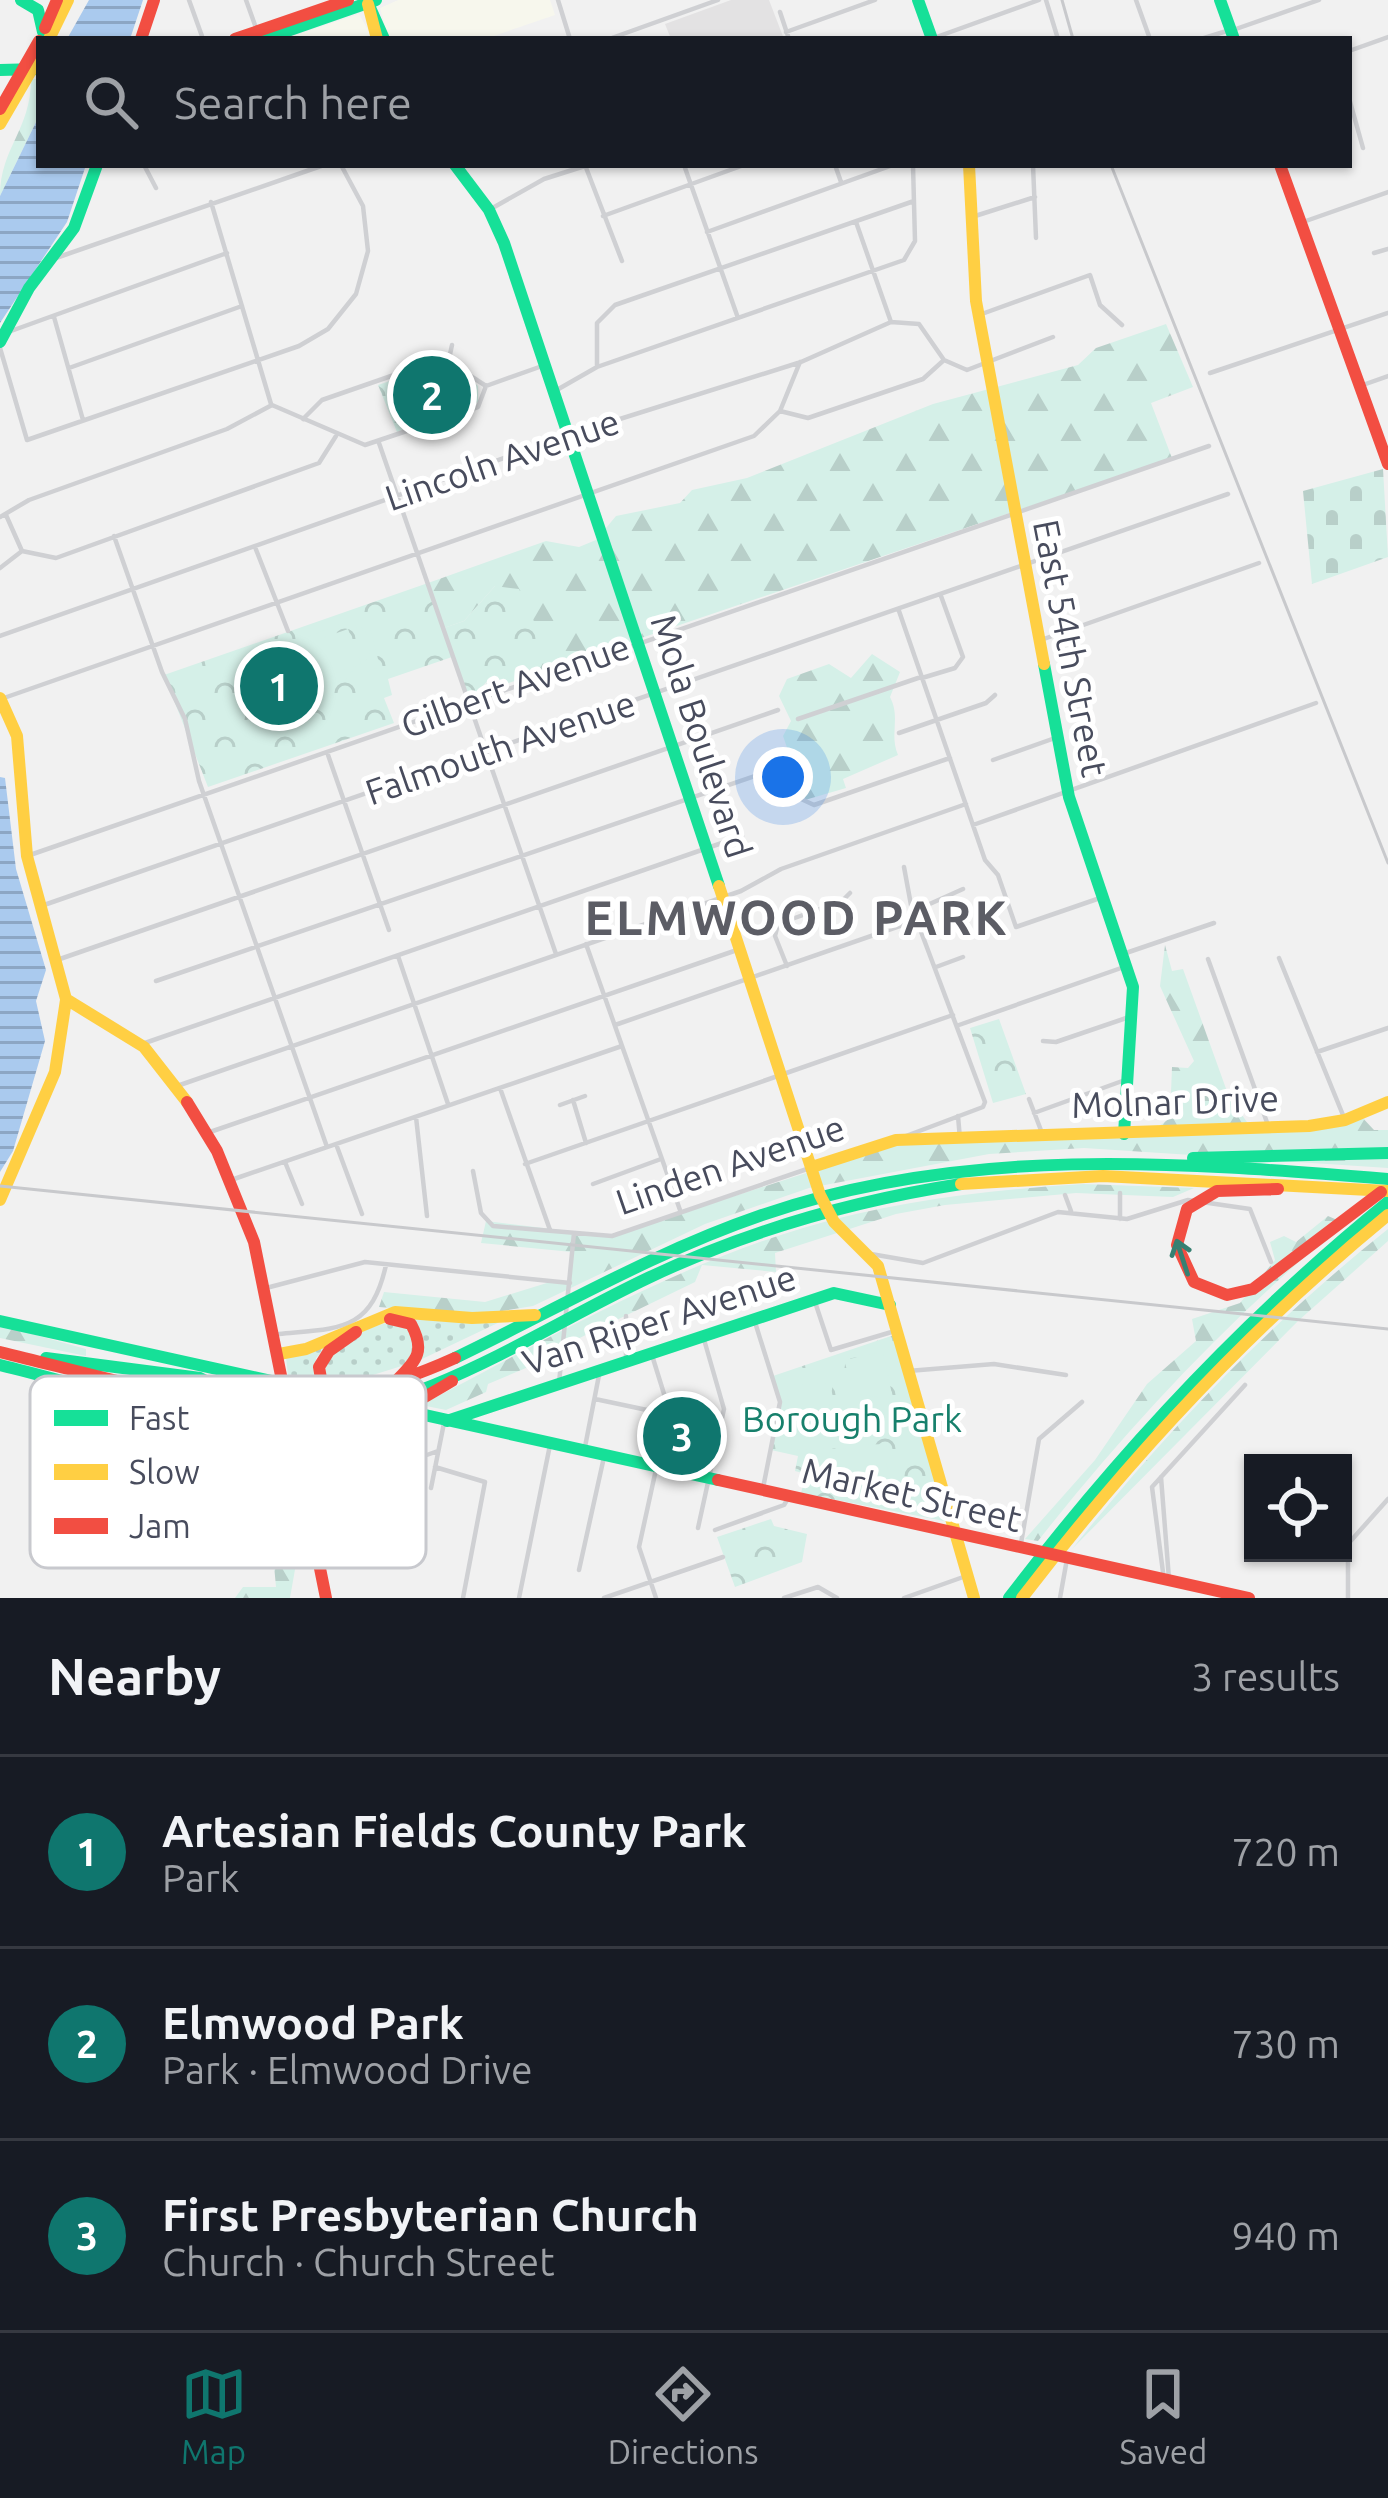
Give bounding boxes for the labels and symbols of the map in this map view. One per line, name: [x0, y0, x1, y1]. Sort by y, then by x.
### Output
pin: 2: [393, 350, 471, 440]
street label: Lincoln Avenue: [380, 400, 624, 518]
street label: East 54th Street: [1026, 516, 1116, 780]
street label: Mola Boulevard: [643, 609, 761, 863]
street label: Gilbert Avenue: [395, 625, 635, 745]
pin: 1: [240, 641, 318, 731]
street label: Falmouth Avenue: [360, 682, 640, 812]
your location: [753, 747, 813, 807]
district label: ELMWOOD PARK: [584, 890, 1010, 944]
street label: Molnar Drive: [1070, 1077, 1280, 1125]
street label: Linden Avenue: [610, 1106, 850, 1222]
one-way arrow: [1170, 1238, 1192, 1276]
street label: Van Riper Avenue: [517, 1255, 801, 1383]
legend: [30, 1376, 426, 1568]
pin: 3: [643, 1391, 721, 1481]
park label: Borough Park: [742, 1398, 962, 1439]
text: Fast: [129, 1399, 189, 1436]
street label: Market Street: [798, 1449, 1026, 1539]
text: Slow: [129, 1453, 200, 1490]
text: Jam: [129, 1507, 191, 1544]

